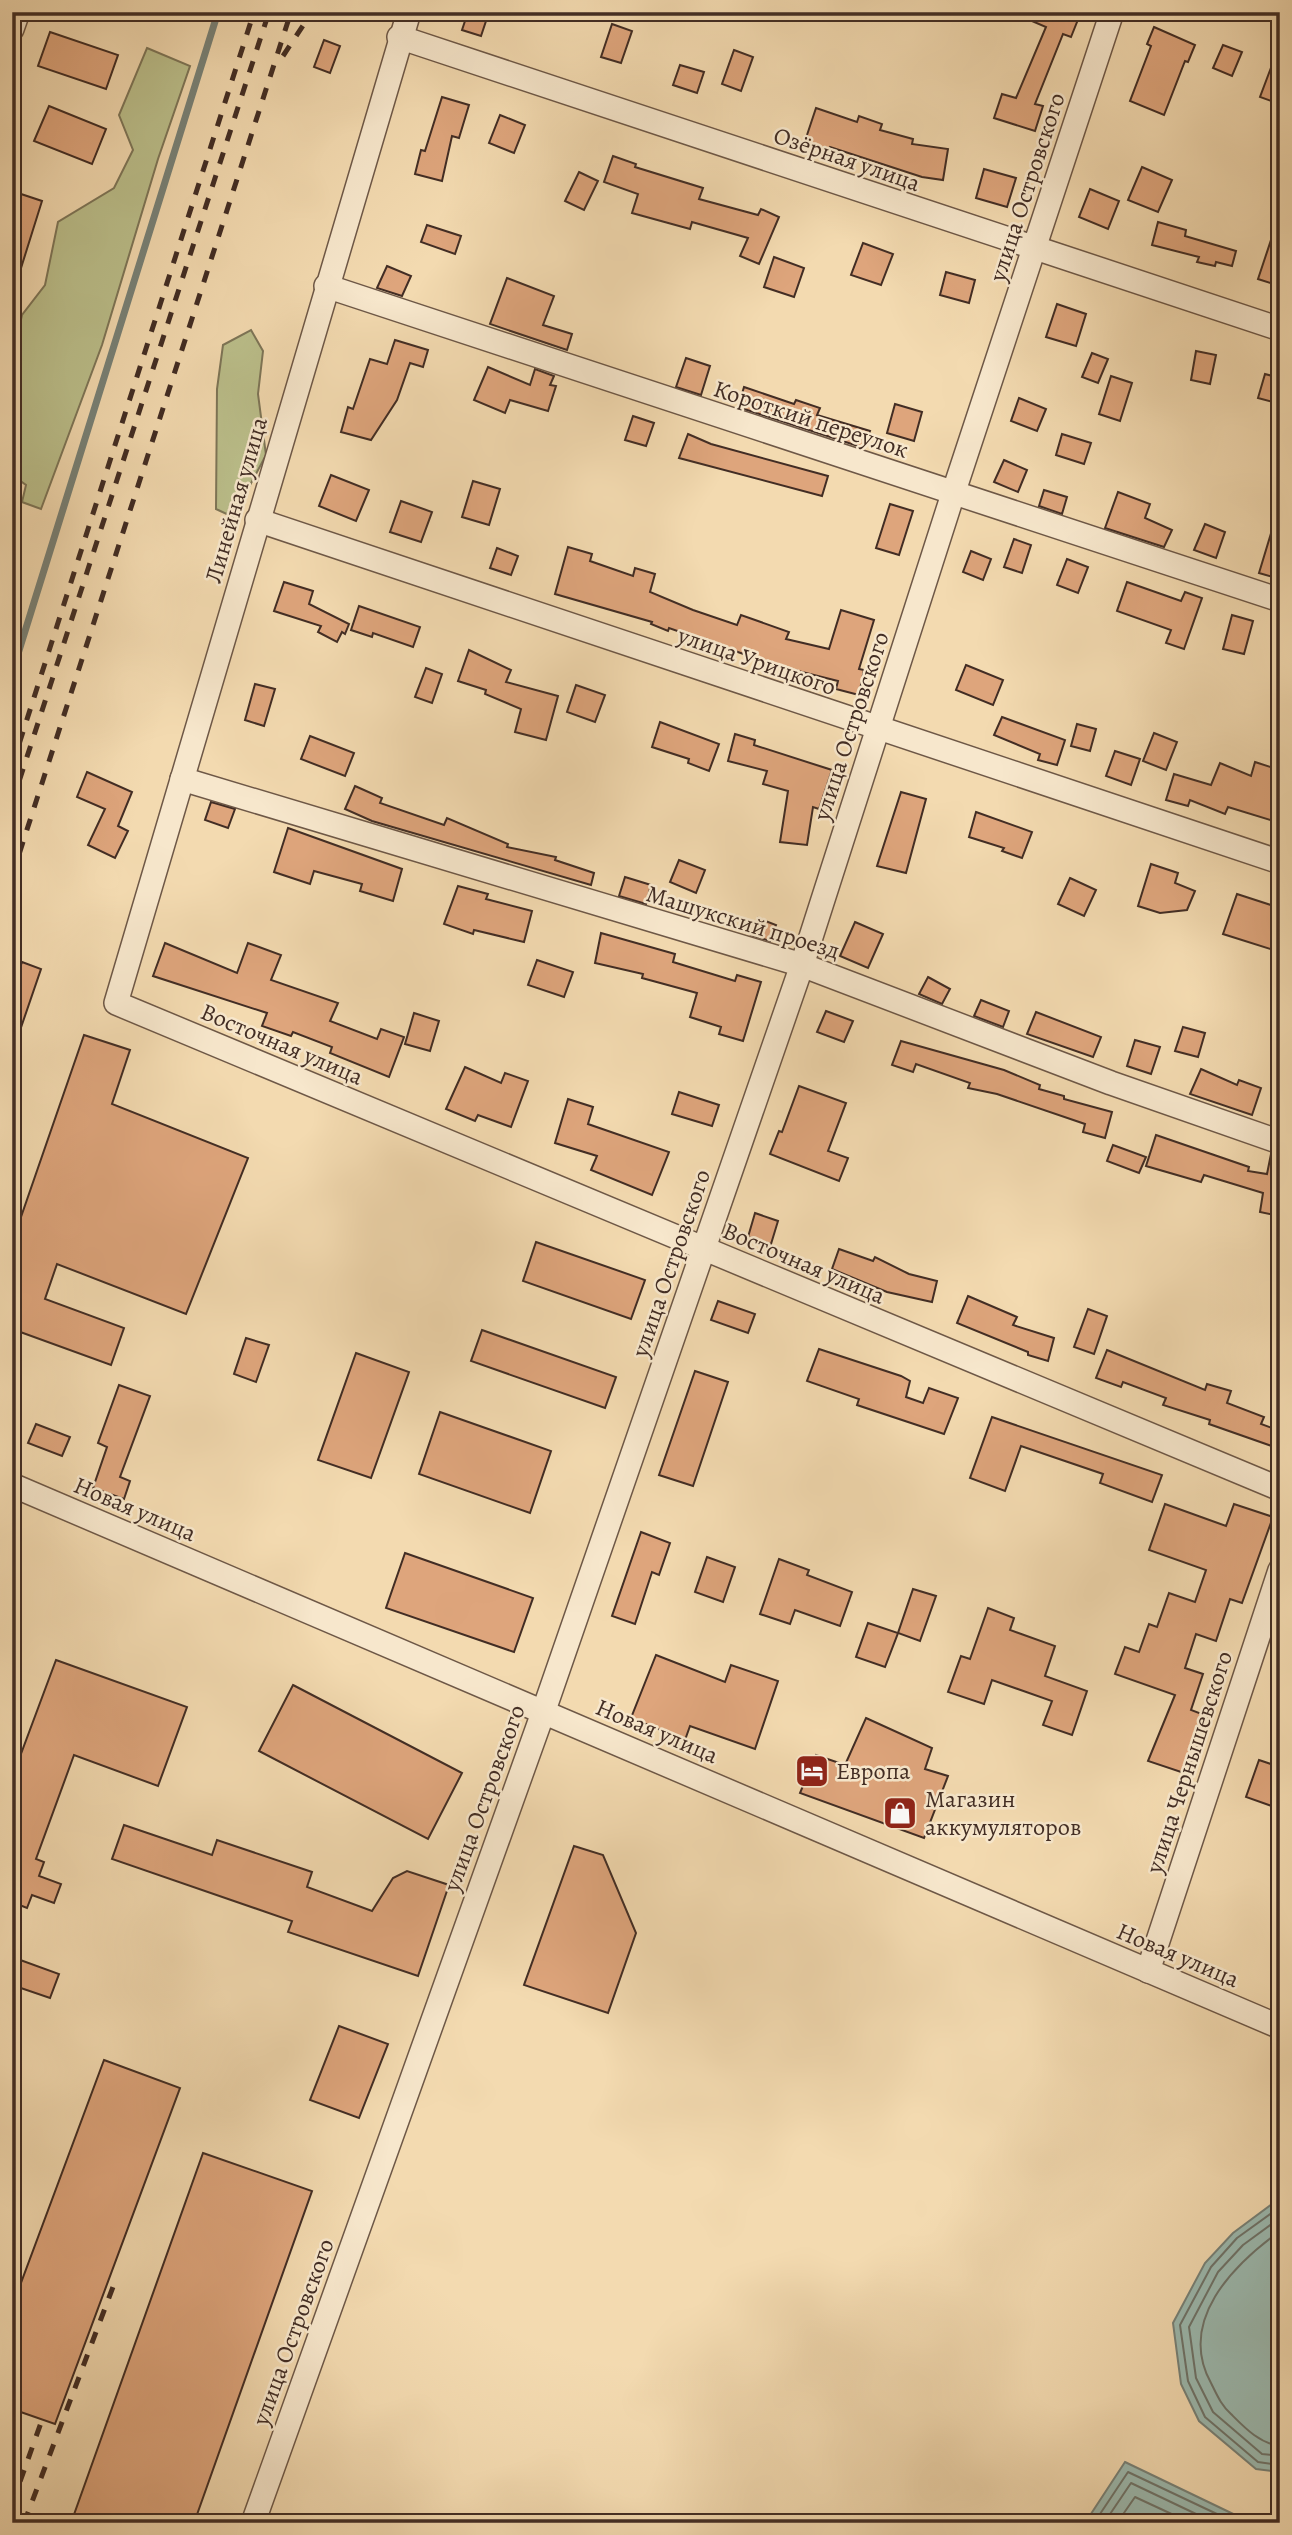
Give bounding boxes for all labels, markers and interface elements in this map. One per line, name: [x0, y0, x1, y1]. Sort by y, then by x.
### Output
street label: улица Островского: [981, 89, 1073, 286]
street label: Озёрная улица: [769, 119, 925, 199]
street label: Короткий переулок: [710, 372, 912, 466]
street label: Линейная улица: [197, 413, 275, 587]
street label: улица Урицкого: [673, 619, 840, 703]
street label: улица Островского: [805, 628, 897, 825]
street label: Машукский проезд: [642, 877, 844, 967]
street label: Восточная улица: [196, 995, 368, 1093]
street label: улица Островского: [624, 1165, 718, 1362]
street label: Восточная улица: [718, 1214, 890, 1312]
street label: Новая улица: [69, 1469, 201, 1549]
street label: улица Чернышевского: [1138, 1647, 1240, 1878]
street label: Новая улица: [591, 1691, 723, 1771]
street label: улица Островского: [435, 1700, 533, 1897]
hotel icon: Европа: [793, 1752, 831, 1790]
place label: Европа: [836, 1755, 910, 1787]
place label: Магазин аккумуляторов: [925, 1783, 1081, 1843]
shop icon: Магазин аккумуляторов: [881, 1794, 919, 1832]
street label: Новая улица: [1112, 1915, 1244, 1995]
street label: улица Островского: [244, 2234, 342, 2431]

